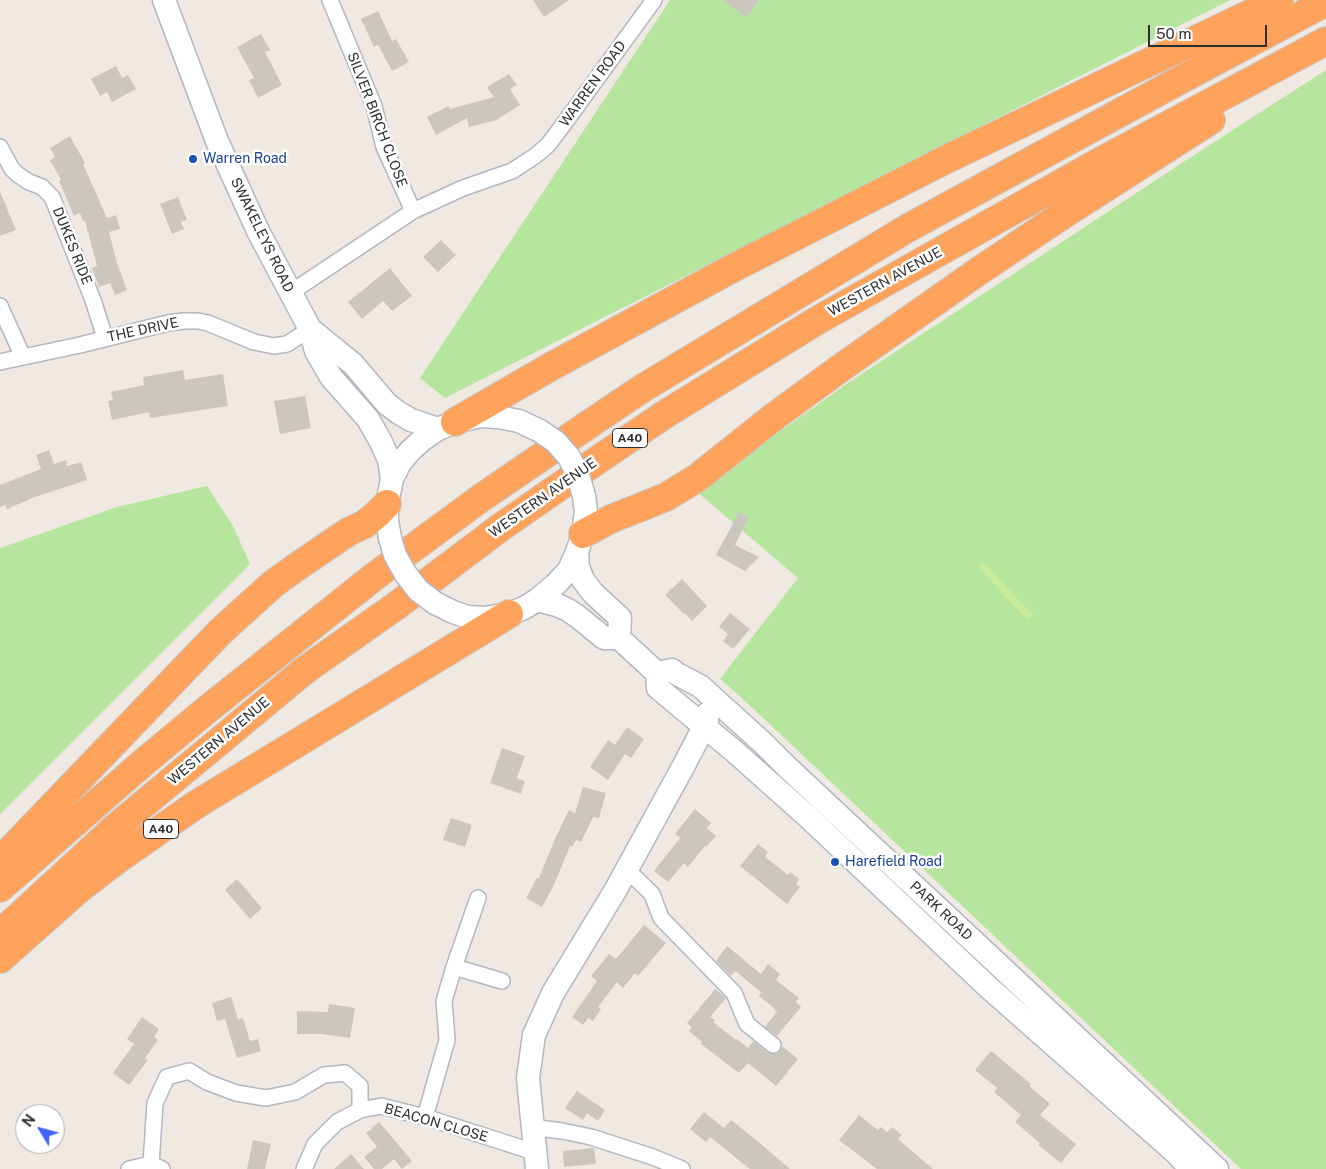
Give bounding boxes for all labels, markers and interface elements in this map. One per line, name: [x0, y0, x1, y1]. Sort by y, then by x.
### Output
scale bar: [1151, 15, 1270, 47]
text: 50 m: [1156, 25, 1191, 42]
street label: WARREN ROAD: [556, 38, 630, 130]
street label: SILVER BIRCH CLOSE: [343, 50, 411, 190]
place label: Warren Road: [203, 151, 287, 167]
marker: Warren Road: [187, 153, 199, 165]
street label: SWAKELEYS ROAD: [227, 175, 297, 295]
street label: DUKES RIDE: [49, 205, 95, 287]
street label: WESTERN AVENUE: [825, 244, 945, 320]
street label: THE DRIVE: [106, 314, 180, 346]
road number: A40: [612, 428, 648, 448]
street label: WESTERN AVENUE: [486, 455, 600, 541]
street label: WESTERN AVENUE: [165, 694, 273, 788]
road number: A40: [144, 820, 178, 839]
place label: Harefield Road: [845, 854, 942, 870]
marker: Harefield Road: [829, 856, 841, 868]
street label: PARK ROAD: [906, 878, 976, 944]
street label: BEACON CLOSE: [382, 1100, 490, 1146]
north arrow: [15, 1104, 65, 1154]
text: N: [19, 1111, 38, 1130]

